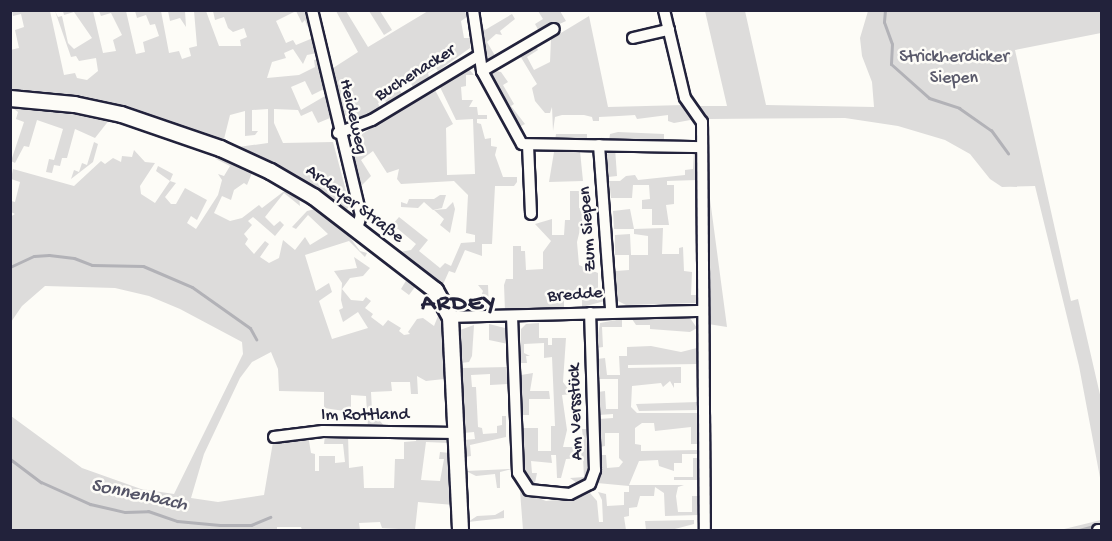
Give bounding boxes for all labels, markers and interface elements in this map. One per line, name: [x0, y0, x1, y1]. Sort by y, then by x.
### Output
street label: Buchenacker: [372, 41, 460, 107]
park label: Strickherdicker Siepen: [899, 48, 1009, 90]
street label: Heideweg: [333, 77, 371, 157]
street label: Ardeyer Straße: [300, 161, 408, 249]
street label: Zum Siepen: [575, 186, 603, 272]
street label: Bredde: [547, 283, 603, 309]
district label: ARDEY: [421, 291, 497, 319]
street label: Am Versstück: [565, 363, 589, 461]
street label: Im Rottland: [321, 405, 409, 427]
water label: Sonnenbach: [89, 474, 189, 518]

